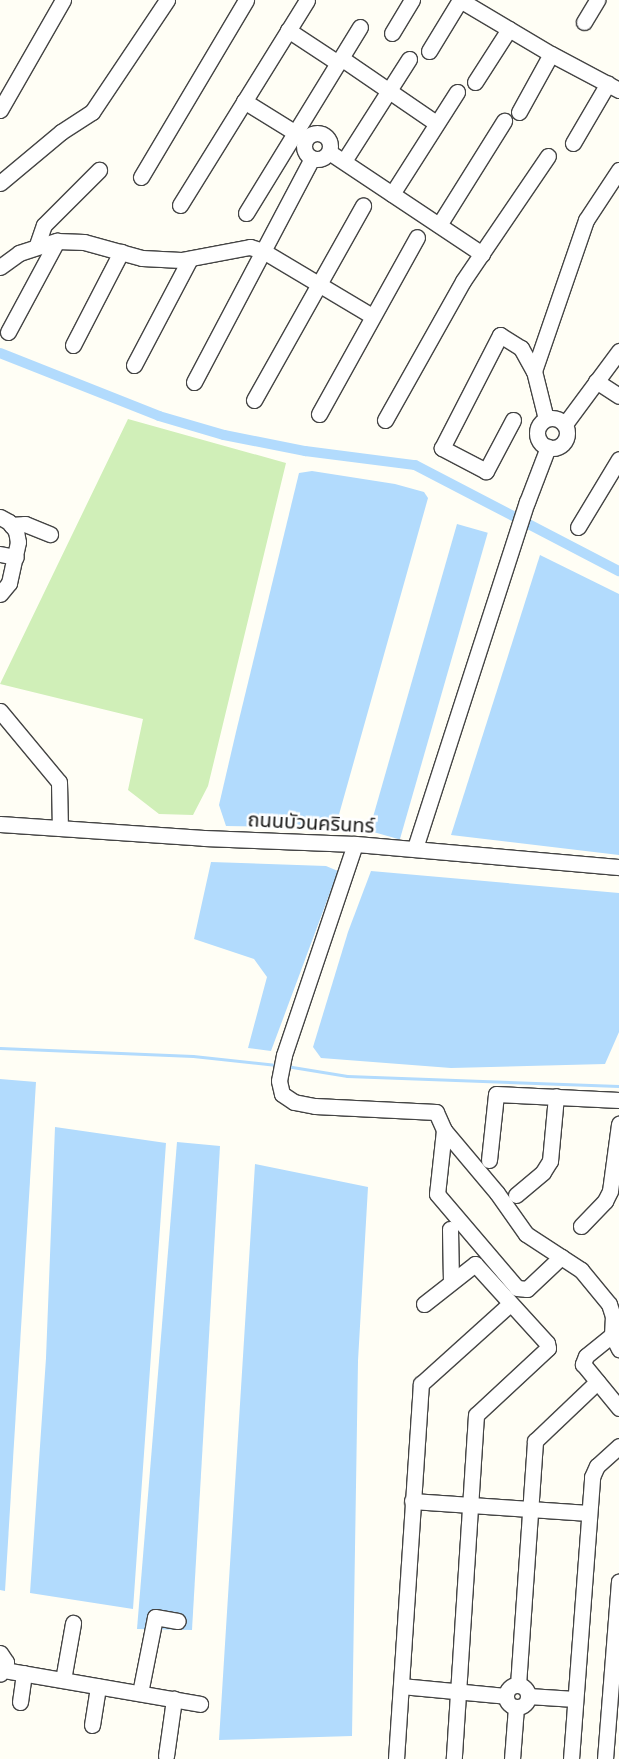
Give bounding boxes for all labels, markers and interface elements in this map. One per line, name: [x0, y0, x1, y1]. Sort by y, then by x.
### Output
street label: ถนนบัวนครินทร์: [247, 808, 375, 838]

